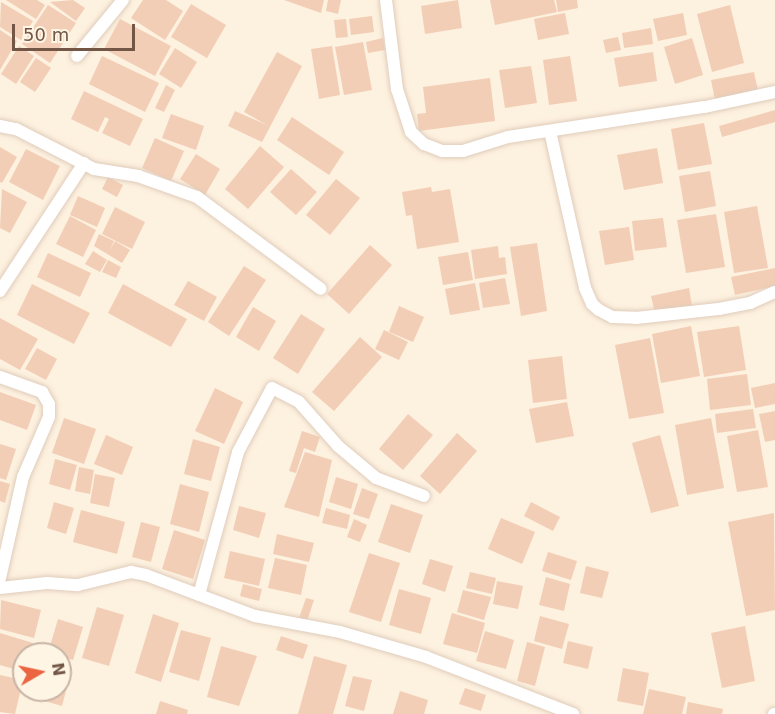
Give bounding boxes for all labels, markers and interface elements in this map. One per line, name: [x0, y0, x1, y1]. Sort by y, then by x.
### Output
scale bar: [15, 12, 138, 50]
text: 50 m: [23, 24, 69, 45]
north arrow: [12, 642, 72, 702]
text: N: [48, 661, 69, 678]

